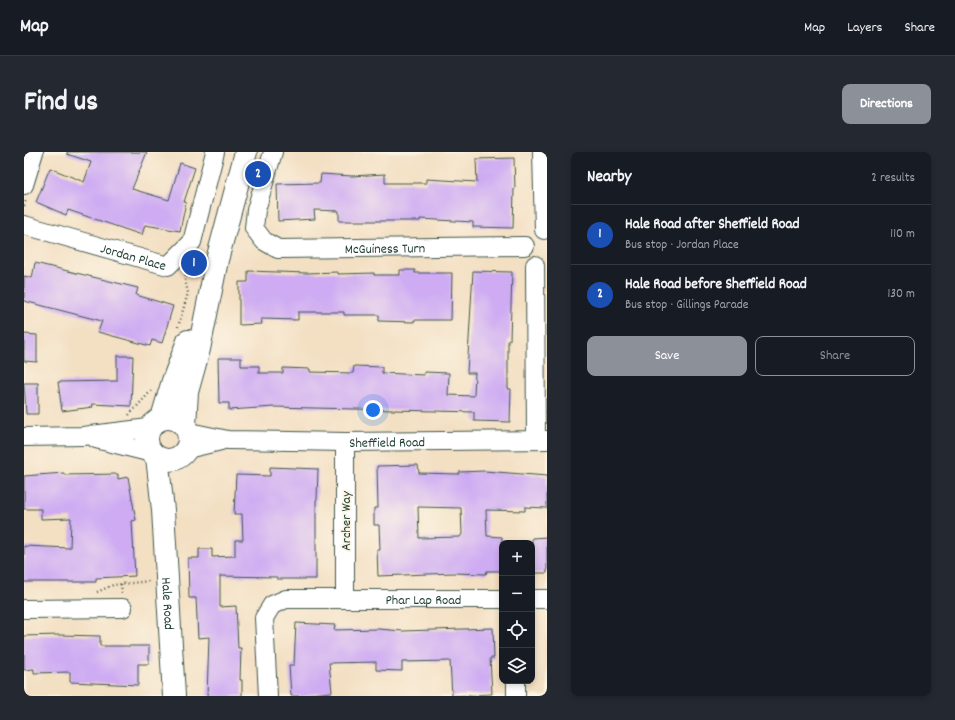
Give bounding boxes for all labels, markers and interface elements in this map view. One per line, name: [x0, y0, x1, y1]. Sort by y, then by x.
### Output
text: Map: [20, 14, 49, 41]
text: Map: [804, 18, 825, 38]
text: Layers: [847, 18, 882, 38]
text: Share: [904, 18, 935, 38]
text: Find us: [24, 84, 98, 124]
button: Directions: [842, 84, 931, 124]
pin: 2: [245, 159, 271, 189]
text: Nearby: [587, 166, 631, 190]
text: 2 results: [871, 169, 915, 188]
text: Hale Road after Sheffield Road: [625, 214, 800, 236]
text: 1: [599, 225, 601, 244]
text: 110 m: [890, 225, 915, 244]
text: Bus stop · Jordan Place: [625, 236, 739, 255]
street label: Jordan Place: [98, 239, 168, 277]
street label: McGuiness Turn: [345, 239, 425, 260]
pin: 1: [181, 248, 207, 278]
text: Hale Road before Sheffield Road: [625, 274, 807, 296]
text: 2: [597, 285, 603, 304]
text: 130 m: [887, 285, 915, 304]
text: Bus stop · Gillings Parade: [625, 296, 749, 315]
button: Save: [587, 336, 747, 376]
button: Share: [755, 336, 915, 376]
your location: [363, 400, 383, 420]
street label: Sheffield Road: [349, 433, 425, 454]
street label: Archer Way: [337, 491, 357, 551]
map controls: [499, 540, 535, 684]
button: +: [499, 540, 535, 576]
button: −: [499, 576, 535, 612]
street label: Hale Road: [155, 577, 178, 631]
street label: Phar Lap Road: [385, 591, 461, 611]
button: locate: [499, 612, 535, 648]
button: layers: [499, 648, 535, 684]

